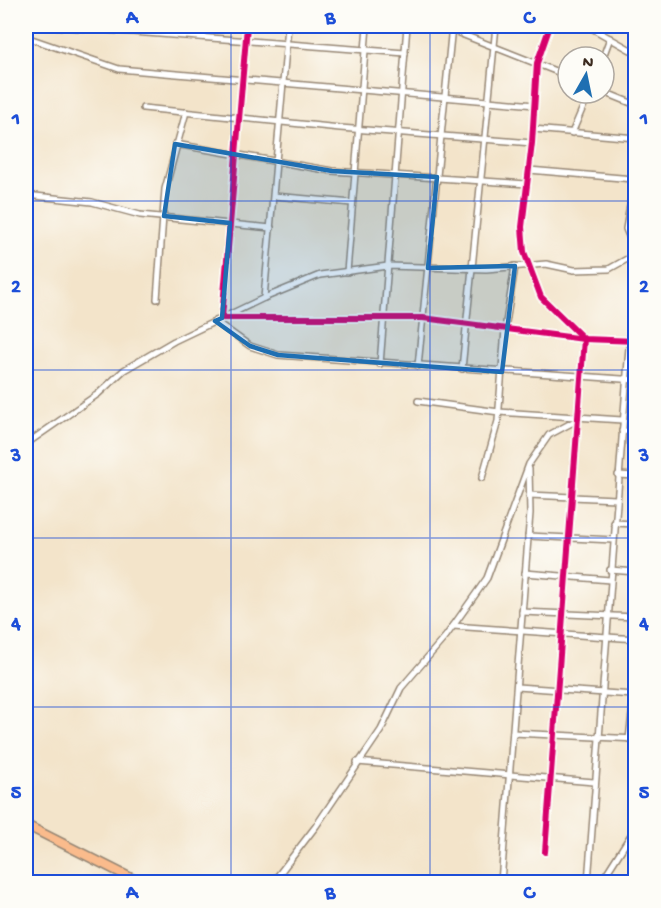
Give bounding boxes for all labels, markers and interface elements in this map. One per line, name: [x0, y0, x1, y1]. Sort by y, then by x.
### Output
text: A: [125, 8, 140, 31]
text: B: [324, 8, 336, 31]
text: C: [523, 8, 537, 31]
north arrow: [556, 45, 616, 105]
text: N: [581, 53, 595, 74]
text: 1: [11, 109, 20, 132]
text: 1: [639, 109, 648, 132]
text: 2: [11, 277, 21, 300]
text: 2: [639, 277, 649, 300]
text: 3: [10, 446, 21, 469]
text: 3: [638, 446, 649, 469]
text: 4: [10, 614, 21, 637]
text: 4: [638, 614, 649, 637]
text: 5: [11, 783, 22, 806]
text: 5: [639, 783, 650, 806]
text: A: [125, 883, 140, 906]
text: B: [324, 883, 336, 906]
text: C: [523, 883, 537, 906]

